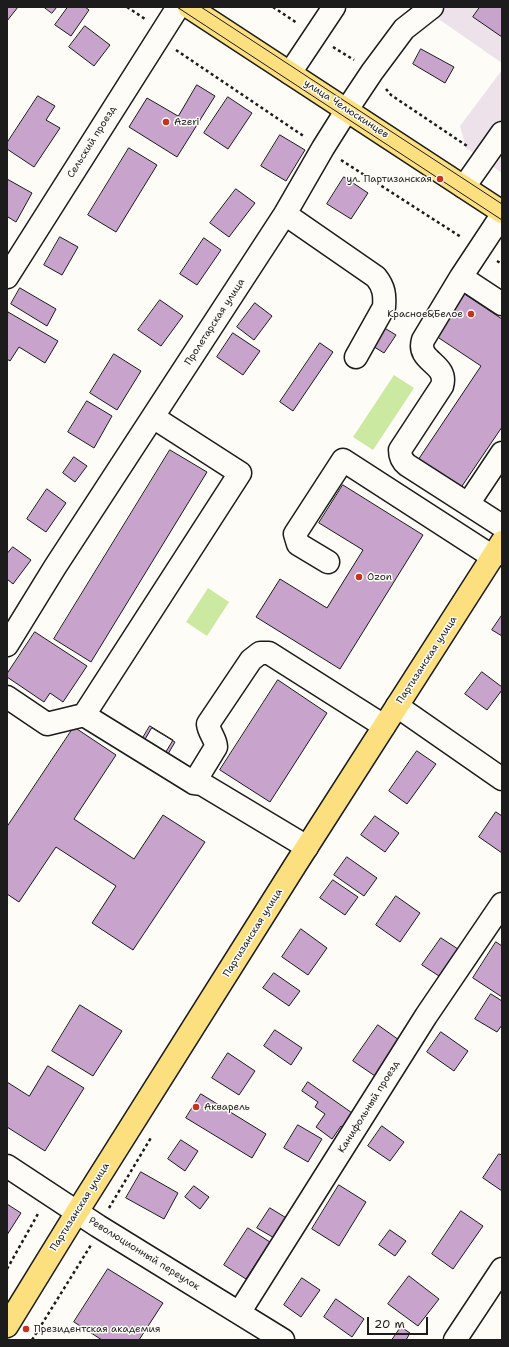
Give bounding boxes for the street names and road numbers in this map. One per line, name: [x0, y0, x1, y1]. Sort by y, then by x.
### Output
street label: улица Челюскинцев: [301, 77, 391, 141]
street label: Сельский проезд: [65, 104, 119, 180]
street label: Пролетарская улица: [182, 276, 248, 368]
street label: Партизанская улица: [394, 614, 460, 706]
street label: Партизанская улица: [221, 887, 285, 979]
street label: Канифольный проезд: [336, 1059, 402, 1155]
street label: Партизанская улица: [48, 1161, 112, 1253]
street label: Революционный переулок: [86, 1215, 202, 1293]

